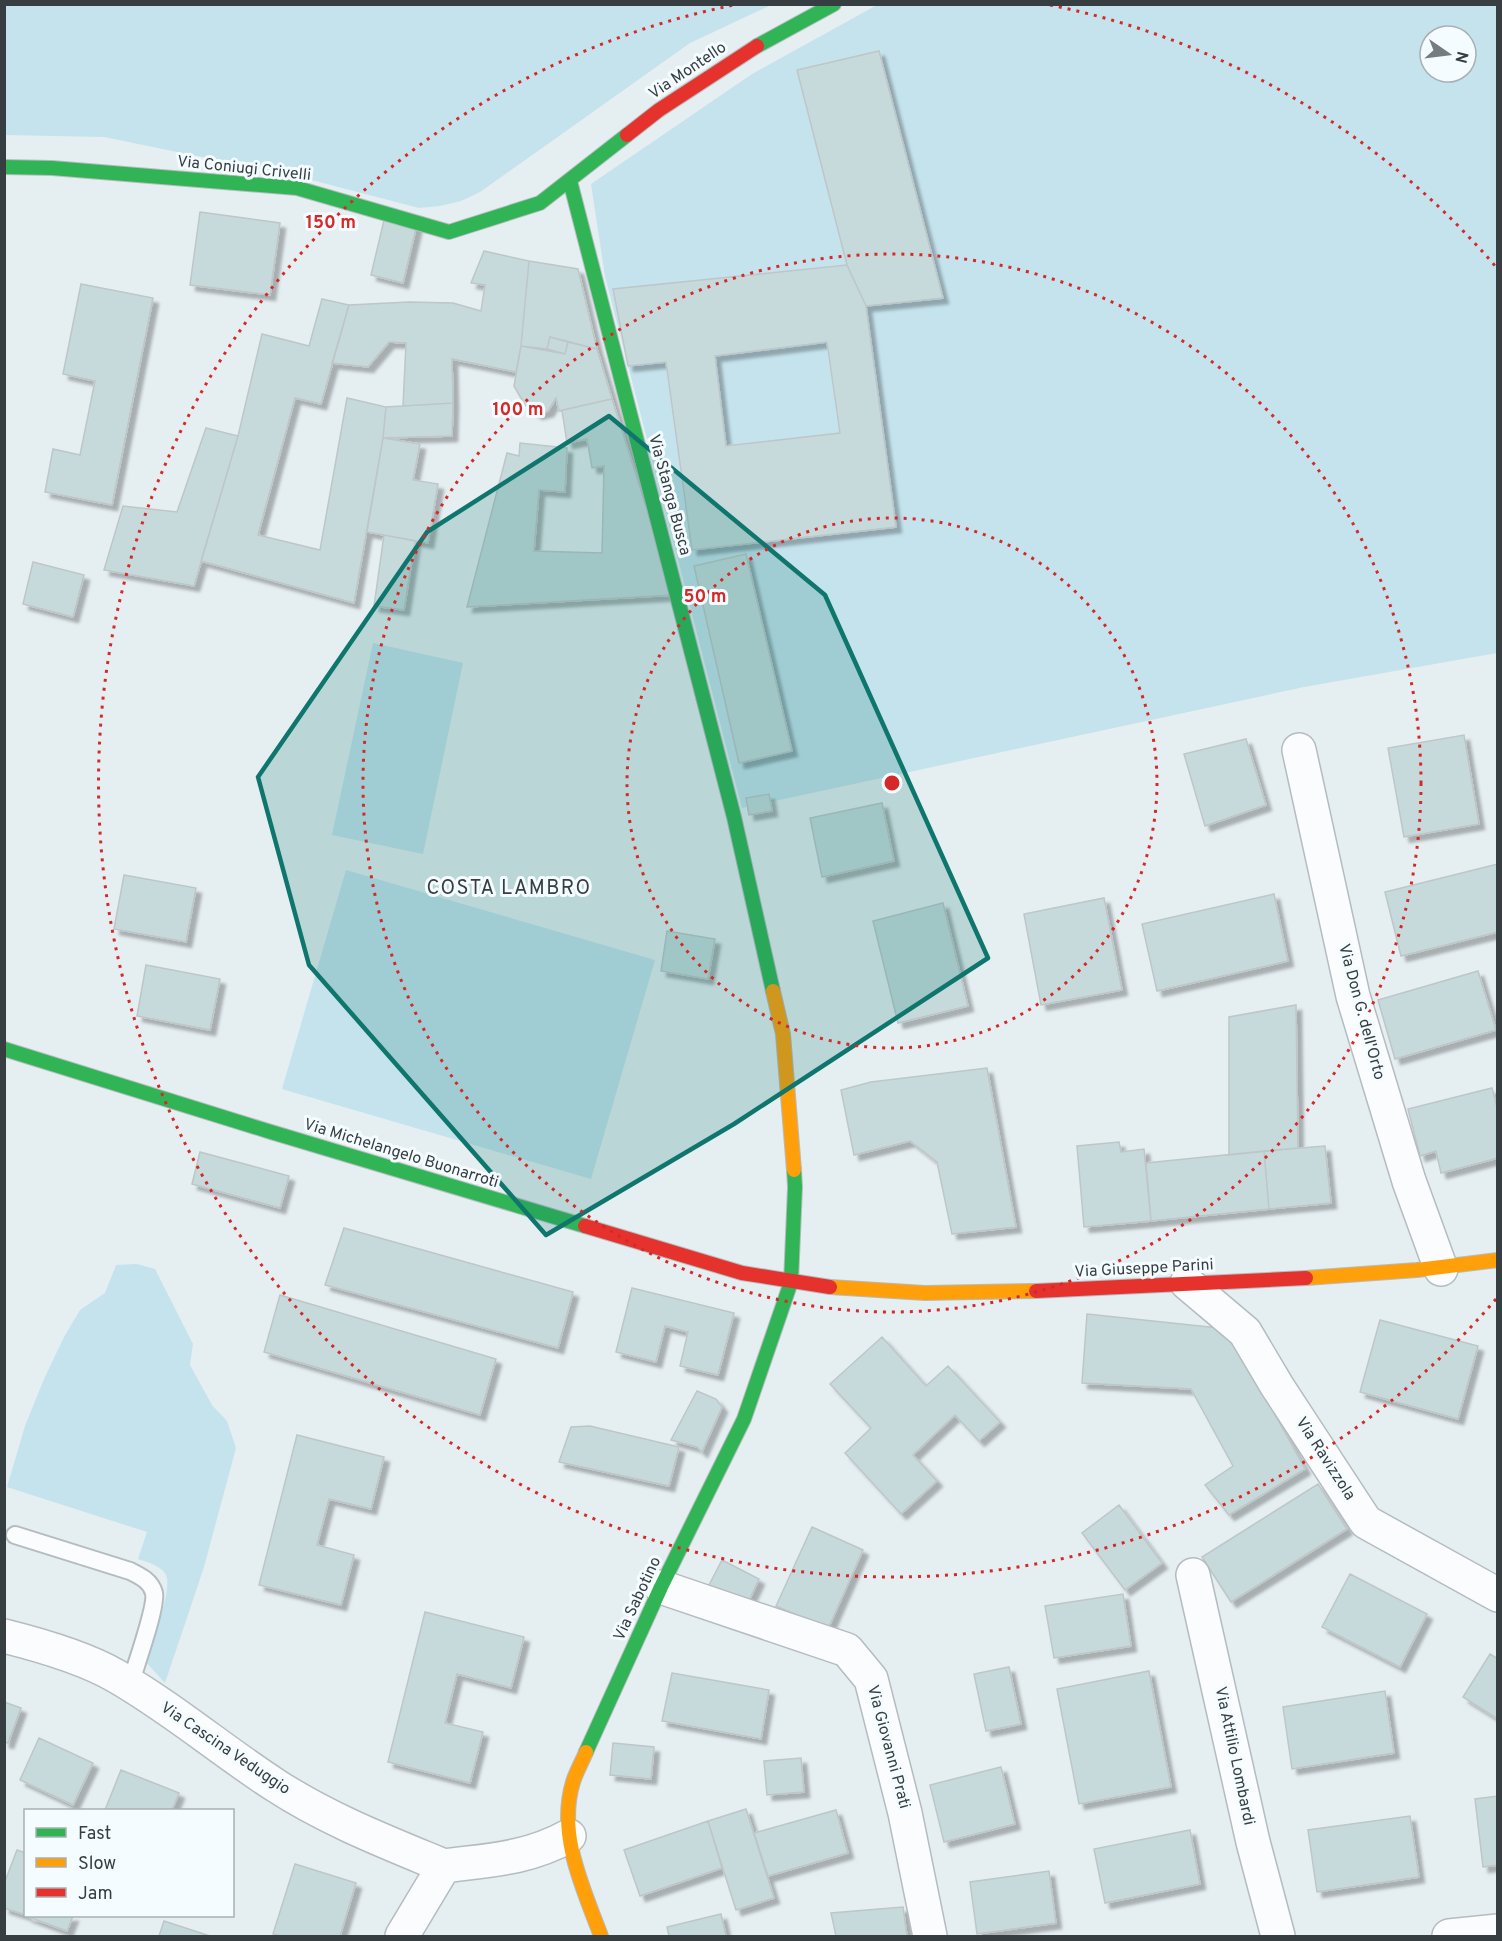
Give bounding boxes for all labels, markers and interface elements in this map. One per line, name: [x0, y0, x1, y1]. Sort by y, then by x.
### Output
north arrow: [1418, 24, 1478, 84]
street label: Via Montello: [646, 38, 731, 104]
text: N: [1450, 49, 1472, 65]
street label: Via Coniugi Crivelli: [176, 152, 312, 186]
text: 150 m: [306, 212, 356, 235]
text: 100 m: [492, 399, 544, 422]
street label: Via Stanga Busca: [643, 432, 695, 558]
text: 50 m: [683, 586, 727, 609]
centre of rings: [882, 773, 902, 793]
district label: COSTA LAMBRO: [426, 876, 592, 902]
street label: Via Don G. dell'Orto: [1333, 942, 1389, 1082]
street label: Via Michelangelo Buonarroti: [301, 1115, 501, 1193]
street label: Via Giuseppe Parini: [1074, 1255, 1214, 1283]
street label: Via Ravizzola: [1291, 1414, 1359, 1504]
street label: Via Sabotino: [610, 1554, 666, 1644]
street label: Via Giovanni Prati: [862, 1683, 914, 1811]
street label: Via Attilio Lombardi: [1210, 1685, 1258, 1827]
street label: Via Cascina Veduggio: [156, 1698, 294, 1800]
legend: [24, 1809, 234, 1917]
text: Fast: [78, 1823, 111, 1846]
text: Slow: [78, 1853, 116, 1876]
text: Jam: [78, 1883, 113, 1906]

